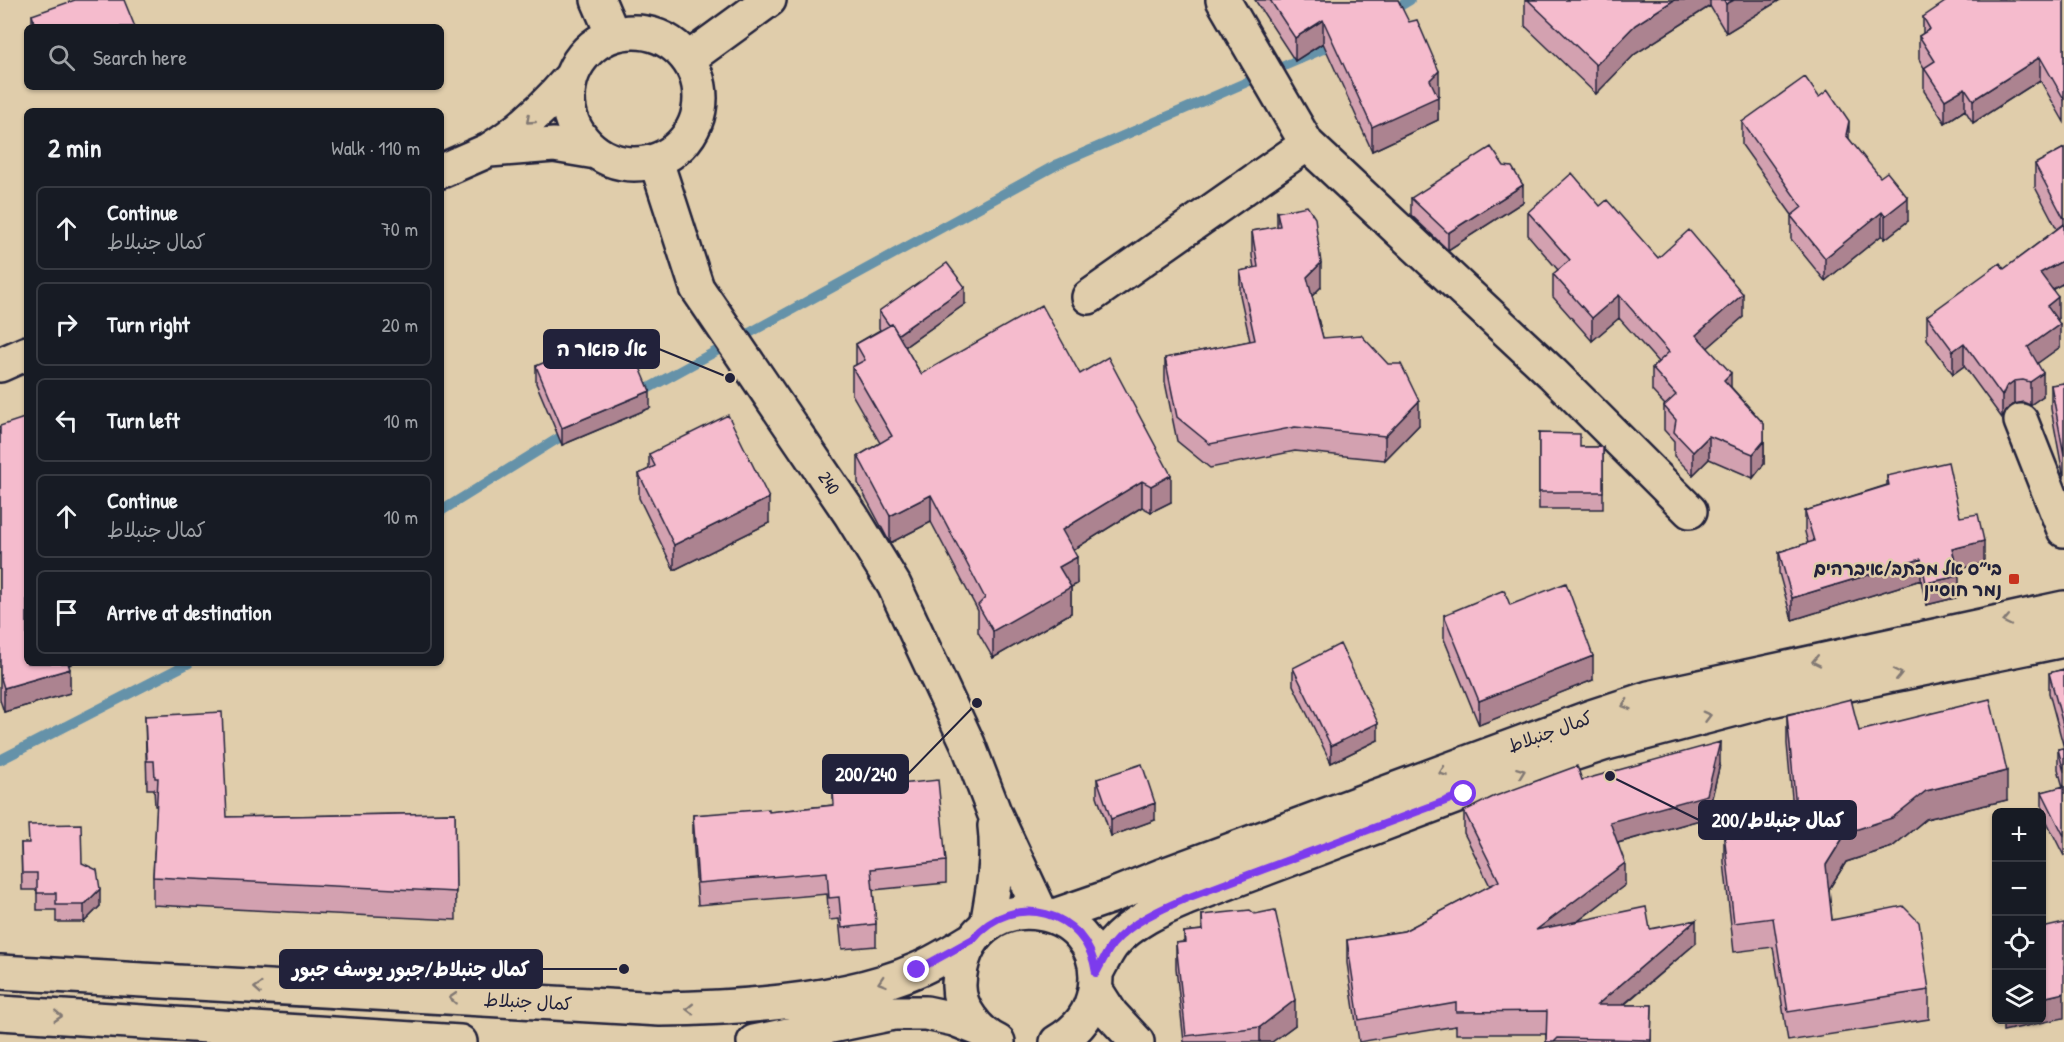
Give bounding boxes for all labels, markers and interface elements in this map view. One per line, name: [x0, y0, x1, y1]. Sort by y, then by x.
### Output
search box: [24, 24, 444, 90]
icon: search: [45, 41, 78, 74]
text: Search here: [93, 42, 187, 72]
one-way arrow: [526, 113, 537, 124]
text: 2 min: [48, 130, 101, 165]
text: Walk · 110 m: [331, 134, 420, 161]
text: Continue: [107, 197, 178, 227]
icon: ahead: [50, 212, 83, 245]
text: 70 m: [381, 215, 418, 242]
text: كمال جنبلاط: [107, 228, 206, 255]
icon: right: [50, 308, 83, 341]
text: Turn right: [107, 309, 190, 339]
text: 20 m: [381, 311, 418, 338]
callout: אל פואר ה: [544, 330, 659, 368]
text: אל פואר ה: [557, 335, 647, 362]
icon: left: [50, 404, 83, 437]
text: Turn left: [107, 405, 180, 435]
text: 10 m: [384, 407, 418, 434]
street label: 240: [813, 466, 846, 499]
text: Continue: [107, 485, 178, 515]
icon: ahead: [50, 500, 83, 533]
text: 10 m: [384, 503, 418, 530]
text: كمال جنبلاط: [107, 516, 206, 543]
place label: בי״ס אל מכתב/איברהים נמר חוסיין: [1814, 556, 2002, 602]
marker: בי״ס אל מכתב/איברהים נמר חוסיין: [2007, 572, 2021, 586]
icon: arrive: [50, 596, 83, 629]
text: Arrive at destination: [107, 597, 272, 627]
one-way arrow: [2002, 613, 2012, 626]
one-way arrow: [1811, 654, 1821, 667]
one-way arrow: [1892, 668, 1902, 681]
one-way arrow: [1621, 698, 1632, 710]
street label: كمال جنبلاط: [1504, 704, 1596, 758]
one-way arrow: [1702, 711, 1712, 724]
callout: 200/240: [823, 755, 908, 793]
text: 200/240: [835, 760, 897, 787]
one-way arrow: [1438, 764, 1449, 777]
one-way arrow: [1515, 767, 1526, 779]
route start: [1450, 780, 1476, 806]
callout: 200/كمال جنبلاط: [1699, 801, 1856, 839]
text: 200/كمال جنبلاط: [1712, 806, 1844, 833]
map controls: [1992, 808, 2046, 1024]
button: +: [1992, 808, 2046, 862]
button: −: [1992, 862, 2046, 916]
button: locate: [1992, 916, 2046, 970]
callout: كمال جنبلاط/جبور يوسف جبور: [280, 950, 542, 988]
text: كمال جنبلاط/جبور يوسف جبور: [290, 955, 530, 982]
route end: [903, 956, 929, 982]
button: layers: [1992, 970, 2046, 1024]
one-way arrow: [877, 975, 888, 987]
one-way arrow: [254, 981, 263, 994]
street label: كمال جنبلاط: [483, 987, 573, 1016]
one-way arrow: [448, 992, 457, 1005]
one-way arrow: [685, 1003, 694, 1015]
one-way arrow: [54, 1010, 63, 1023]

